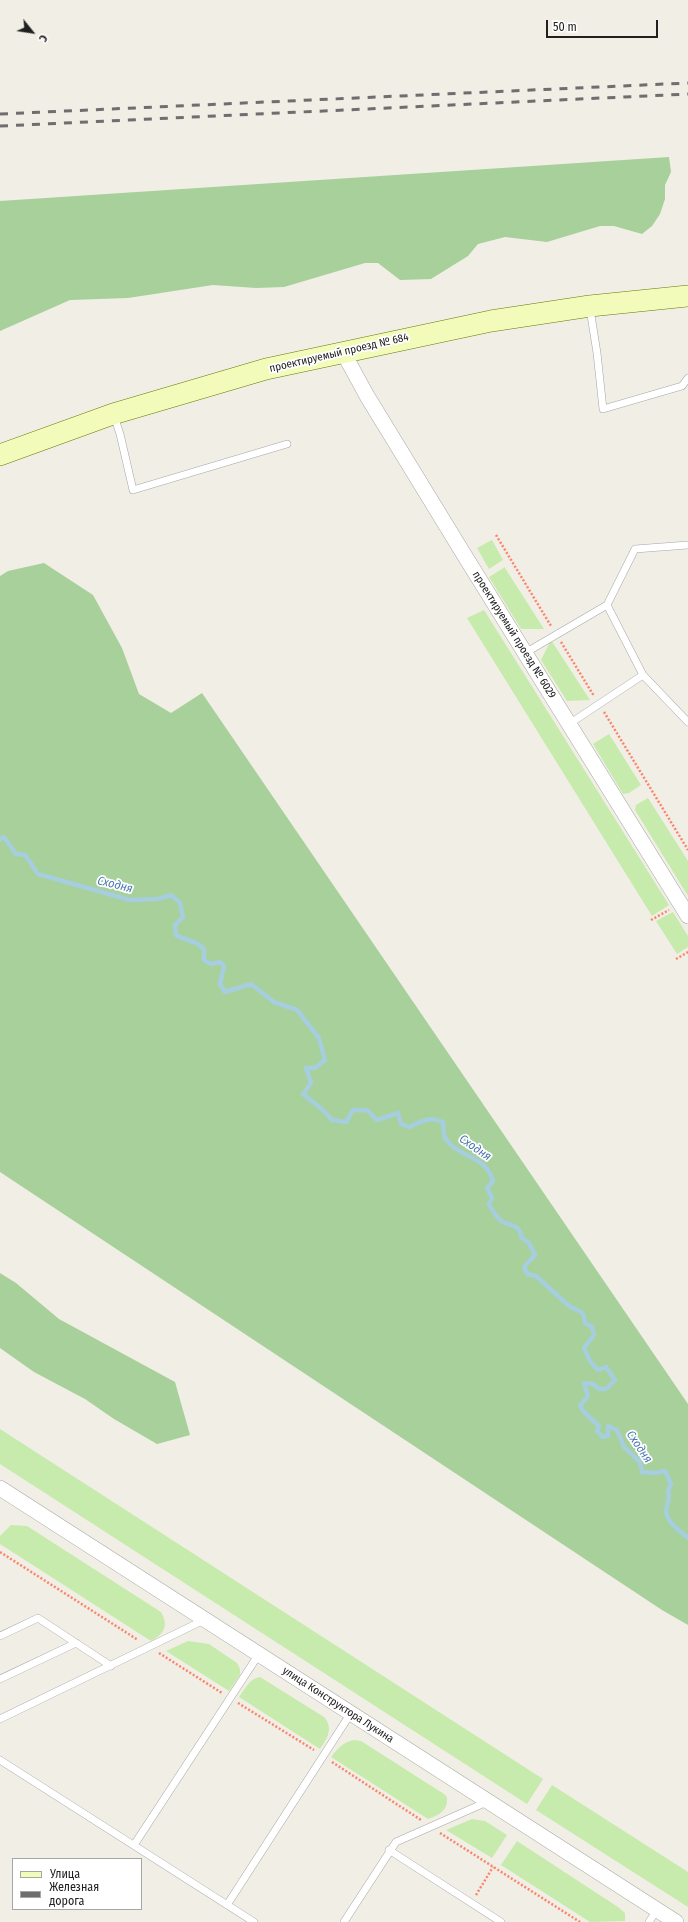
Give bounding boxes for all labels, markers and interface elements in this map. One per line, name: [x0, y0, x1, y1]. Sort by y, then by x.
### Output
north arrow: [12, 12, 52, 52]
scale bar: [548, 12, 660, 38]
text: 50 m: [553, 20, 577, 34]
text: С: [36, 32, 50, 44]
street label: проектируемый проезд № 684: [268, 331, 410, 375]
street label: проектируемый проезд № 6029: [469, 569, 559, 701]
water label: Сходня: [96, 874, 134, 896]
water label: Сходня: [456, 1132, 494, 1164]
water label: Сходня: [623, 1428, 655, 1466]
street label: улица Конструктора Лукина: [280, 1664, 396, 1746]
legend: [12, 1858, 142, 1910]
text: Улица: [50, 1867, 80, 1881]
text: Железная дорога: [49, 1880, 99, 1908]

